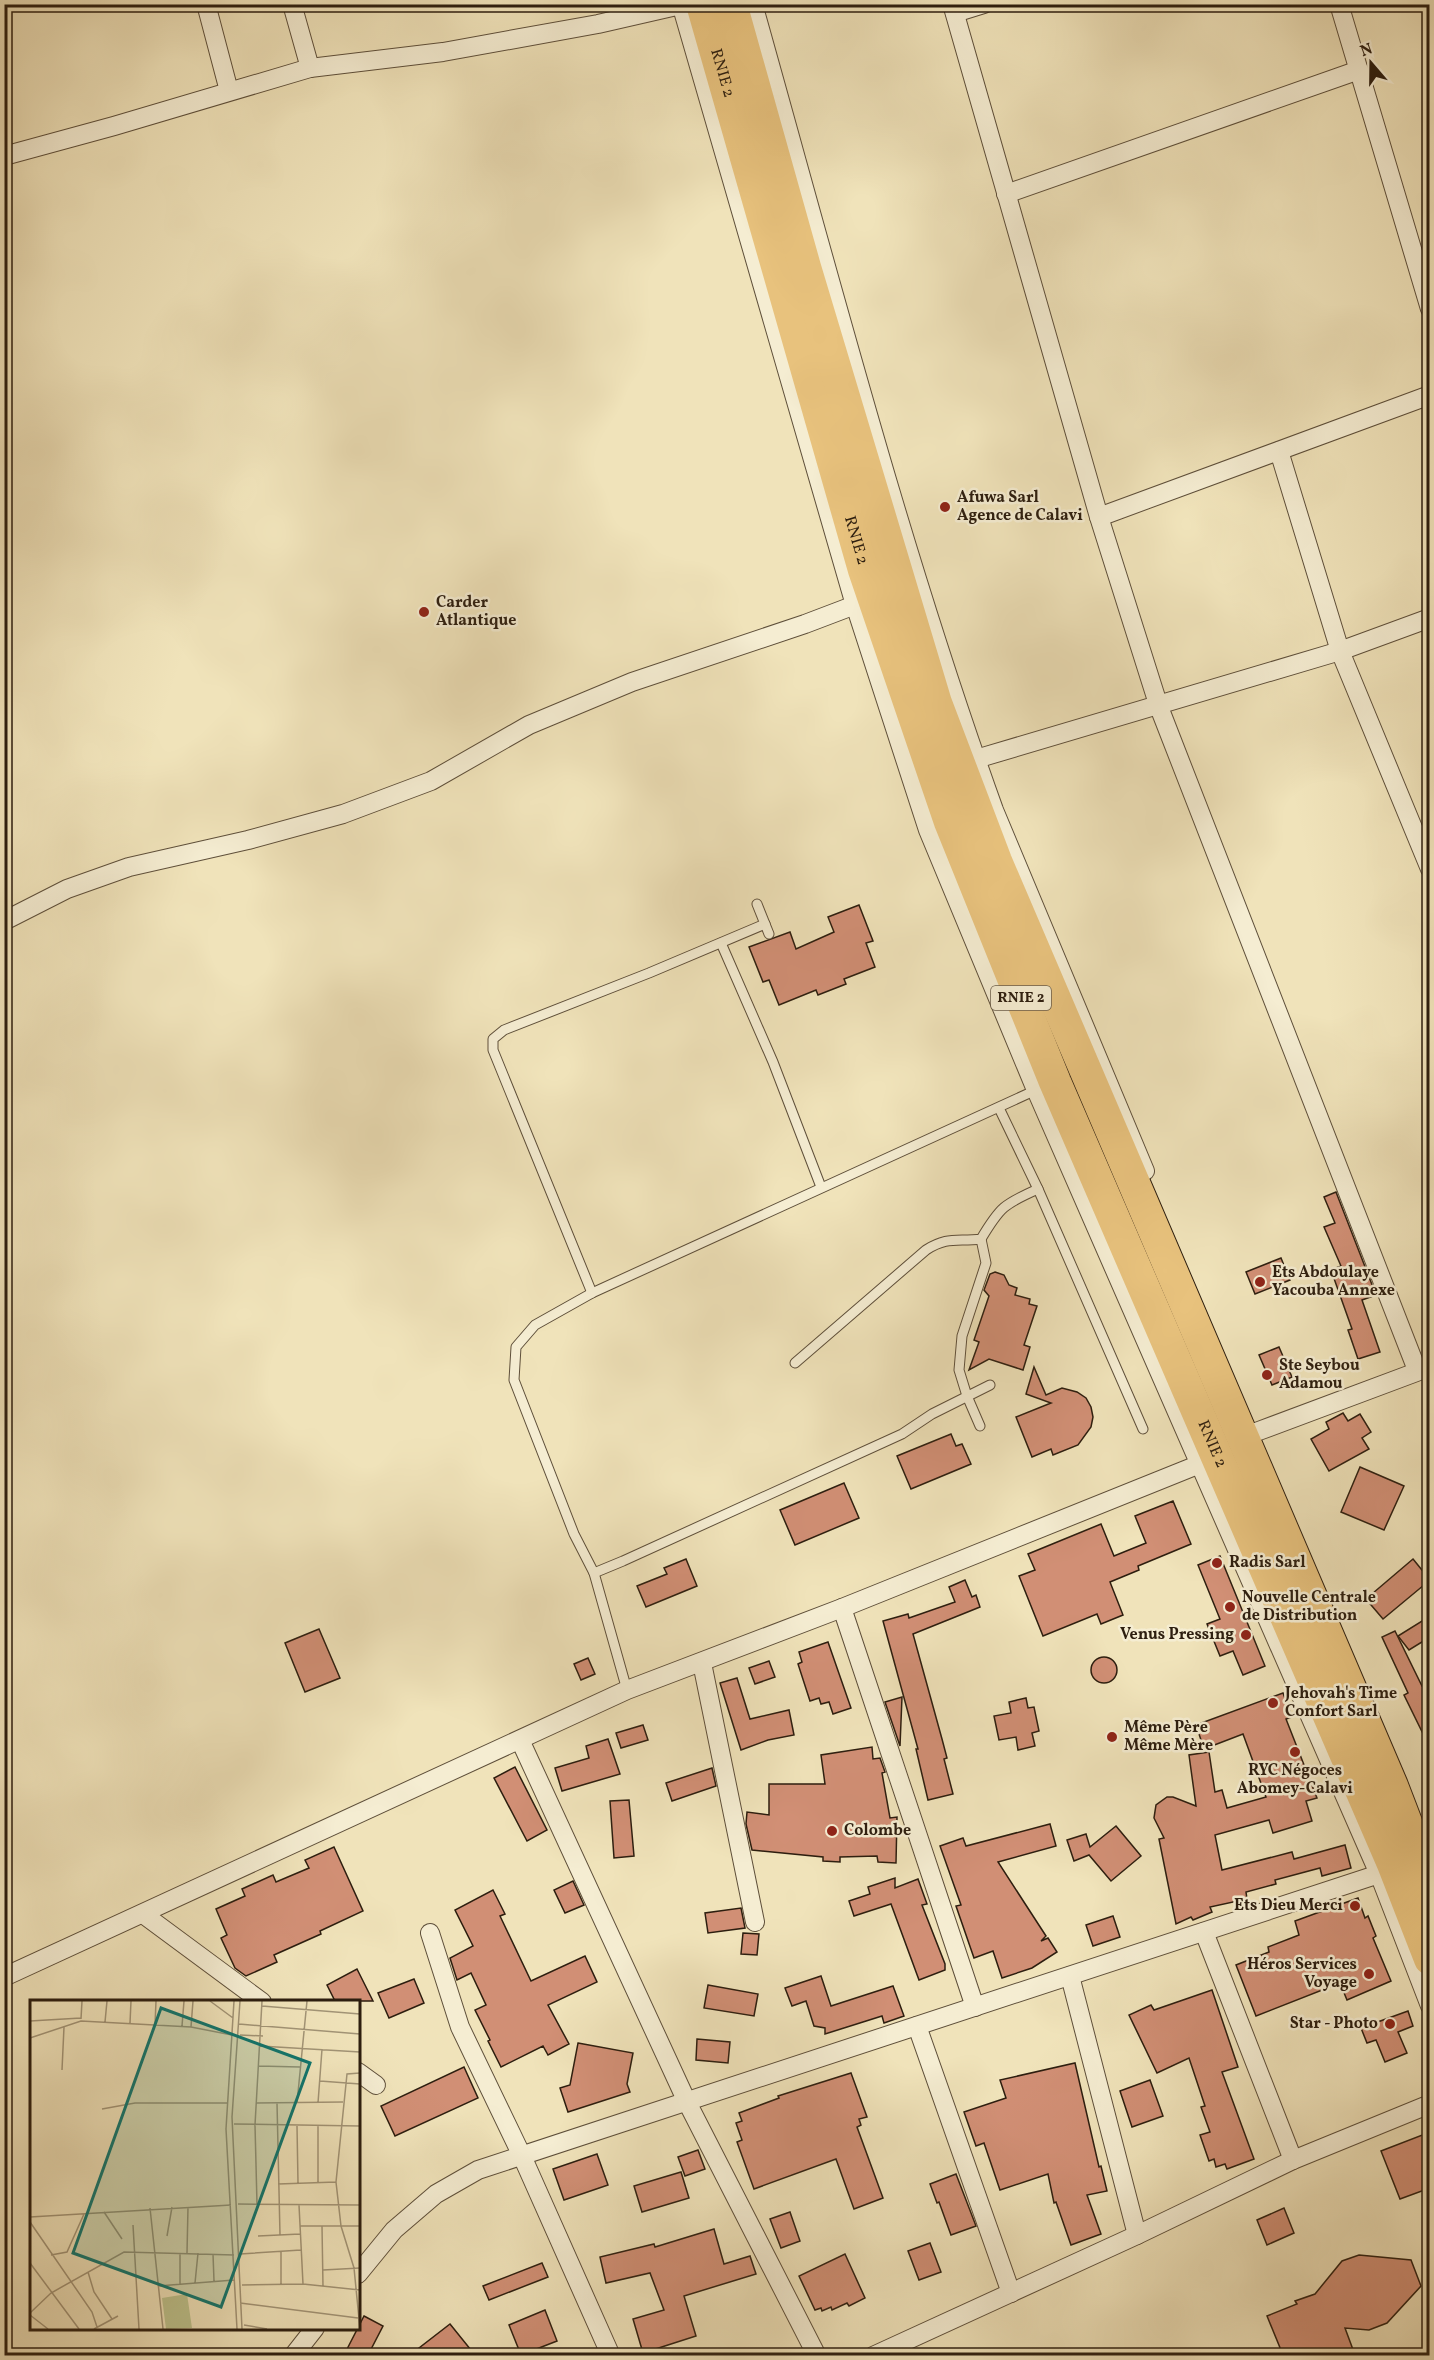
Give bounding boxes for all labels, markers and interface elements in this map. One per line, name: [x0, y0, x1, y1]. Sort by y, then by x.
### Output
north arrow: [1341, 33, 1401, 93]
text: N: [1357, 38, 1376, 63]
street label: RNIE 2: [704, 46, 739, 100]
place label: Afuwa Sarl Agence de Calavi: [957, 487, 1083, 527]
marker: Afuwa Sarl Agence de Calavi: [938, 500, 952, 514]
street label: RNIE 2: [838, 513, 873, 567]
place label: Carder Atlantique: [436, 592, 516, 632]
marker: Carder Atlantique: [417, 605, 431, 619]
road number: RNIE 2: [991, 986, 1051, 1010]
place label: Ets Abdoulaye Yacouba Annexe: [1272, 1262, 1395, 1302]
marker: Ets Abdoulaye Yacouba Annexe: [1253, 1275, 1267, 1289]
place label: Ste Seybou Adamou: [1279, 1355, 1360, 1395]
marker: Ste Seybou Adamou: [1260, 1368, 1274, 1382]
street label: RNIE 2: [1192, 1417, 1232, 1471]
place label: Radis Sarl: [1229, 1552, 1306, 1574]
marker: Radis Sarl: [1210, 1556, 1224, 1570]
place label: Nouvelle Centrale de Distribution: [1242, 1587, 1376, 1627]
marker: Nouvelle Centrale de Distribution: [1223, 1600, 1237, 1614]
place label: Venus Pressing: [1120, 1624, 1234, 1646]
marker: Venus Pressing: [1239, 1628, 1253, 1642]
place label: Jehovah's Time Confort Sarl: [1284, 1683, 1397, 1723]
marker: Jehovah's Time Confort Sarl: [1266, 1696, 1280, 1710]
place label: Même Père Même Mère: [1124, 1717, 1213, 1757]
marker: Même Père Même Mère: [1105, 1730, 1119, 1744]
marker: RYC Négoces Abomey-Calavi: [1288, 1745, 1302, 1759]
place label: RYC Négoces Abomey-Calavi: [1237, 1760, 1353, 1800]
place label: Colombe: [844, 1820, 911, 1842]
marker: Colombe: [825, 1824, 839, 1838]
place label: Ets Dieu Merci: [1234, 1895, 1343, 1917]
marker: Ets Dieu Merci: [1348, 1899, 1362, 1913]
place label: Héros Services Voyage: [1247, 1954, 1357, 1994]
marker: Héros Services Voyage: [1362, 1967, 1376, 1981]
inset map: [30, 2000, 360, 2330]
place label: Star - Photo: [1290, 2013, 1378, 2035]
marker: Star - Photo: [1383, 2017, 1397, 2031]

